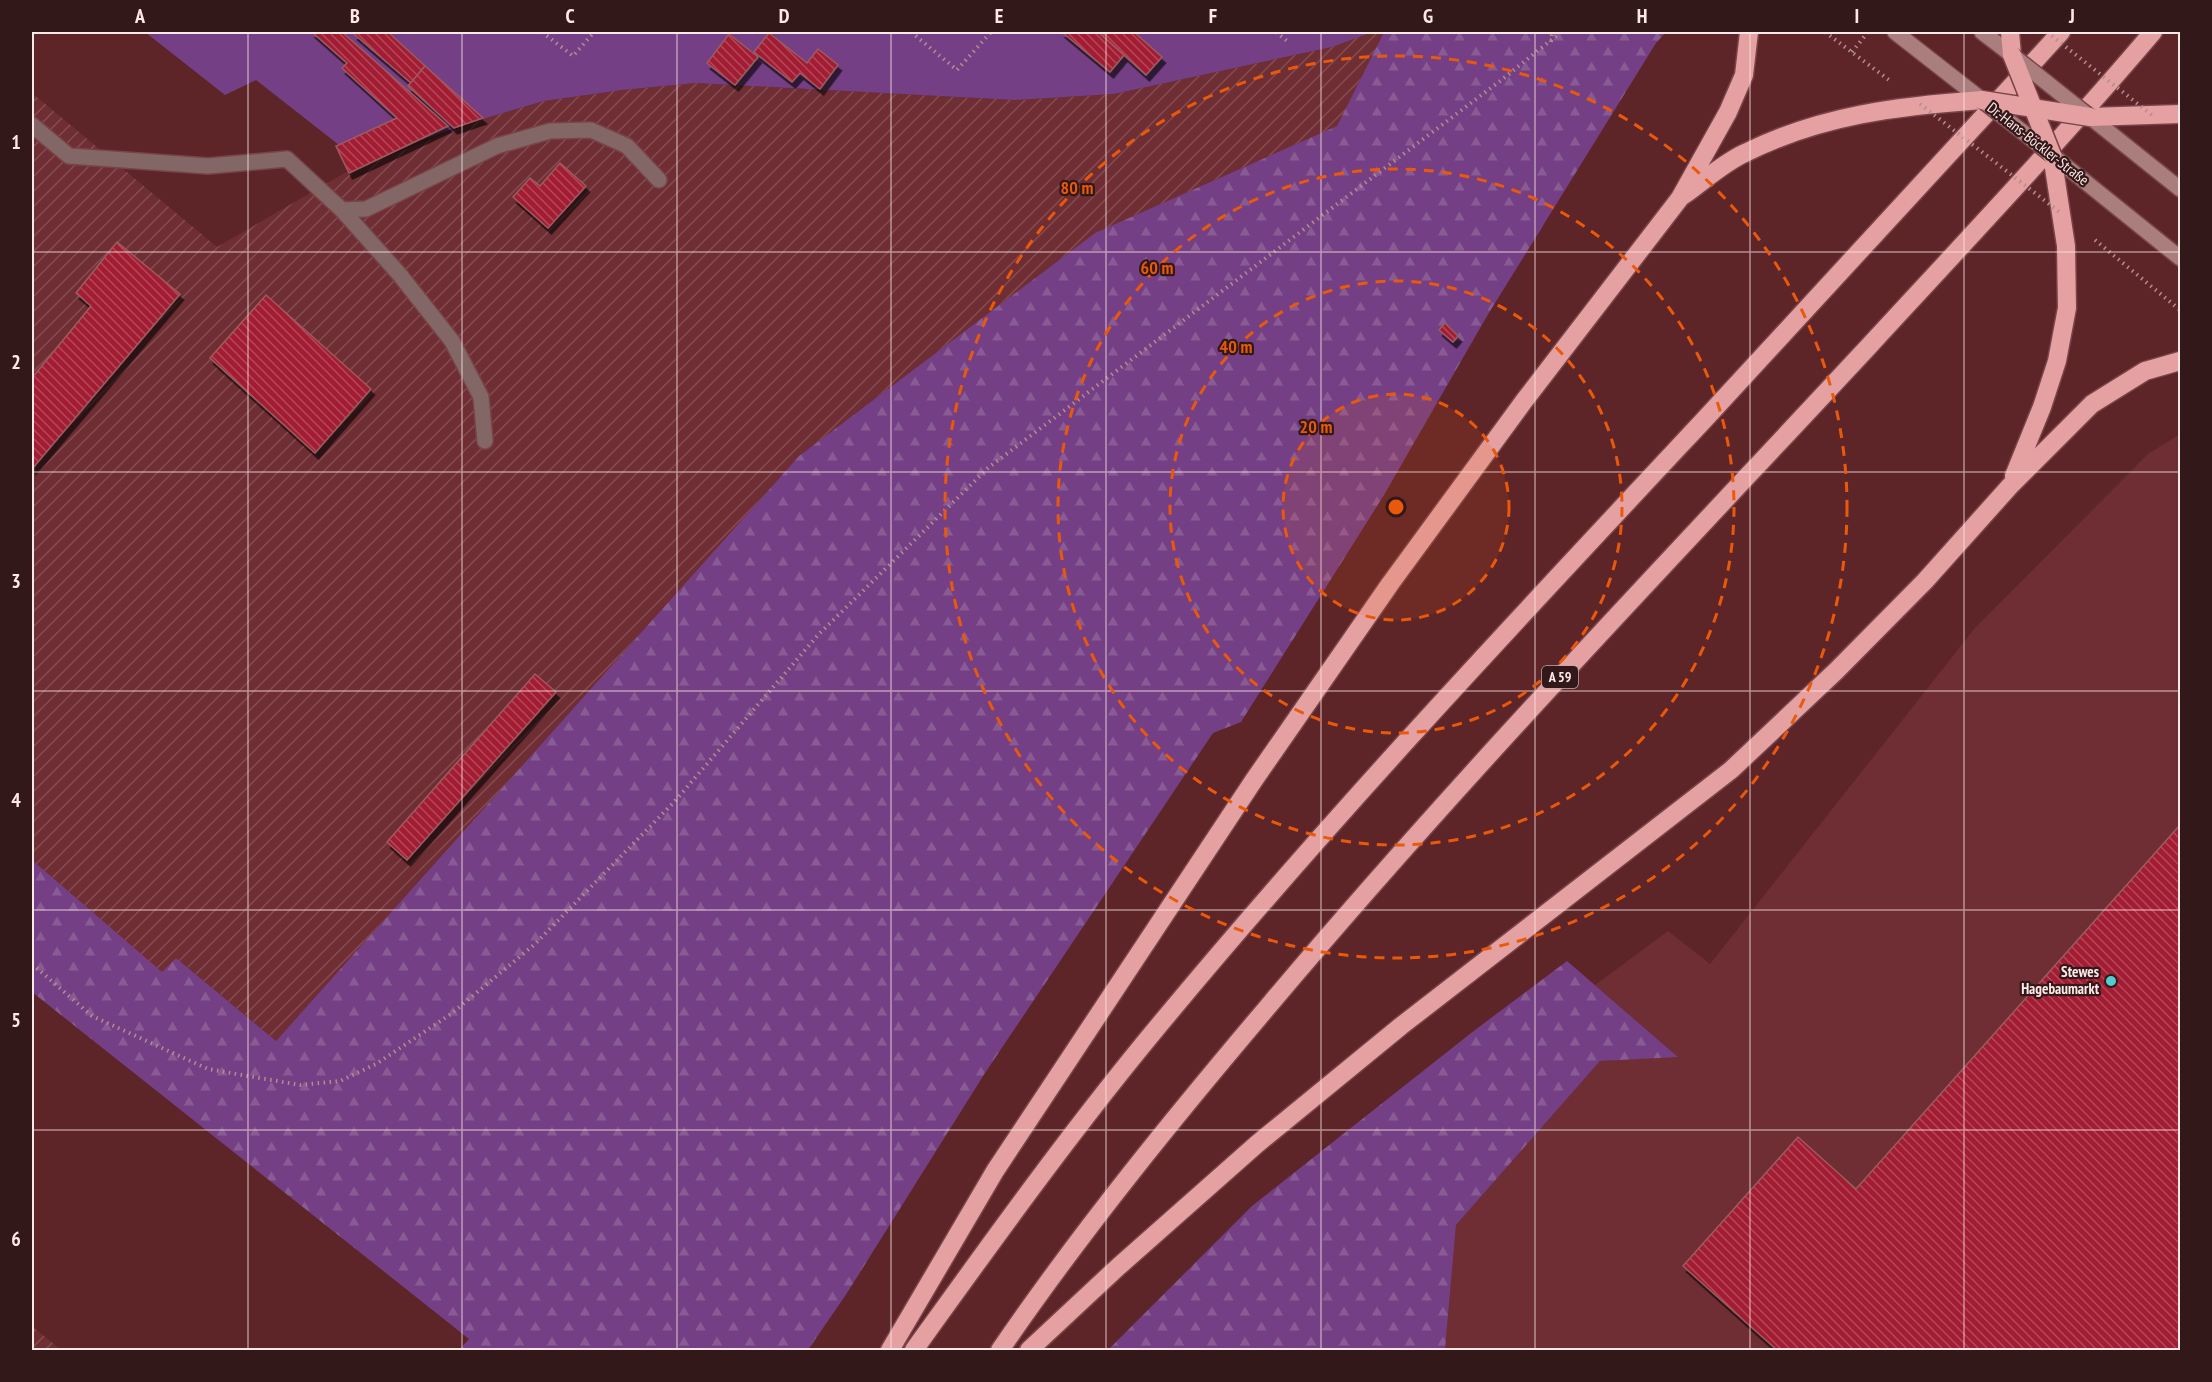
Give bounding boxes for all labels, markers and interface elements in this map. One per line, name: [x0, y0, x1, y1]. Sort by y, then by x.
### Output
text: A: [134, 3, 146, 29]
text: B: [350, 3, 360, 29]
text: C: [565, 3, 575, 29]
text: D: [779, 3, 790, 29]
text: E: [995, 3, 1003, 29]
text: F: [1209, 3, 1217, 29]
text: G: [1423, 3, 1433, 29]
text: H: [1637, 3, 1647, 29]
text: I: [1855, 3, 1859, 29]
text: J: [2068, 3, 2075, 29]
street label: Dr.-Hans-Böckler-Straße: [1984, 98, 2093, 189]
text: 1: [11, 129, 21, 155]
text: 80 m: [1061, 176, 1093, 199]
text: 60 m: [1141, 256, 1173, 279]
text: 40 m: [1220, 335, 1252, 358]
text: 2: [11, 349, 21, 375]
text: 20 m: [1300, 415, 1332, 438]
centre of rings: [1386, 497, 1406, 517]
text: 3: [11, 568, 21, 594]
road number: A 59: [1542, 666, 1578, 688]
text: 4: [11, 787, 21, 813]
place label: Stewes Hagebaumarkt: [2021, 962, 2100, 998]
marker: Stewes Hagebaumarkt: [2104, 974, 2118, 988]
text: 5: [11, 1007, 21, 1033]
text: 6: [11, 1226, 21, 1252]

